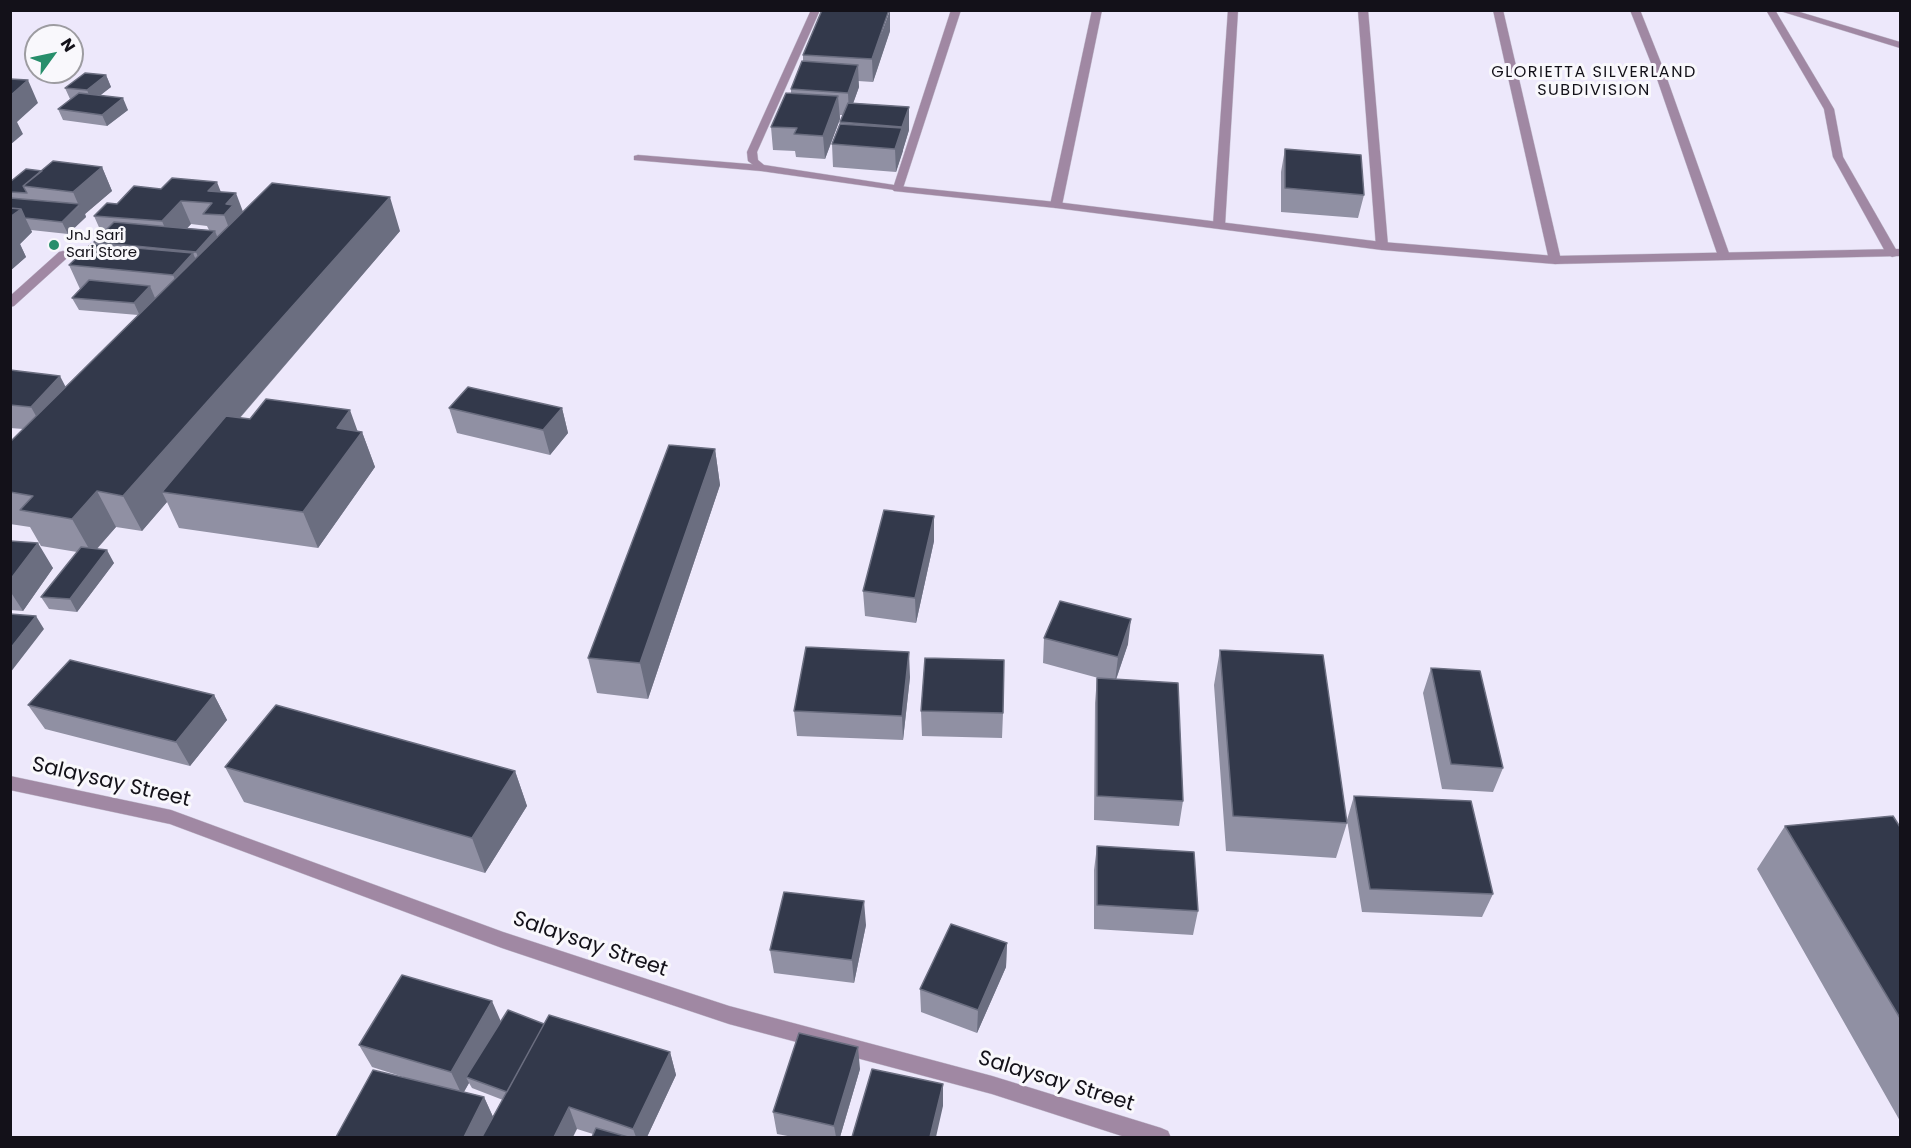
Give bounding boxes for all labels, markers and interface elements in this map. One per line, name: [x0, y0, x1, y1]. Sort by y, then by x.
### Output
north arrow: [24, 24, 84, 84]
text: N: [55, 34, 81, 56]
district label: GLORIETTA SILVERLAND SUBDIVISION: [1491, 63, 1697, 101]
place label: JnJ Sari Sari Store: [66, 227, 137, 262]
marker: JnJ Sari Sari Store: [47, 238, 61, 252]
street label: Salaysay Street: [29, 753, 193, 813]
street label: Salaysay Street: [509, 907, 671, 983]
street label: Salaysay Street: [975, 1046, 1137, 1118]

